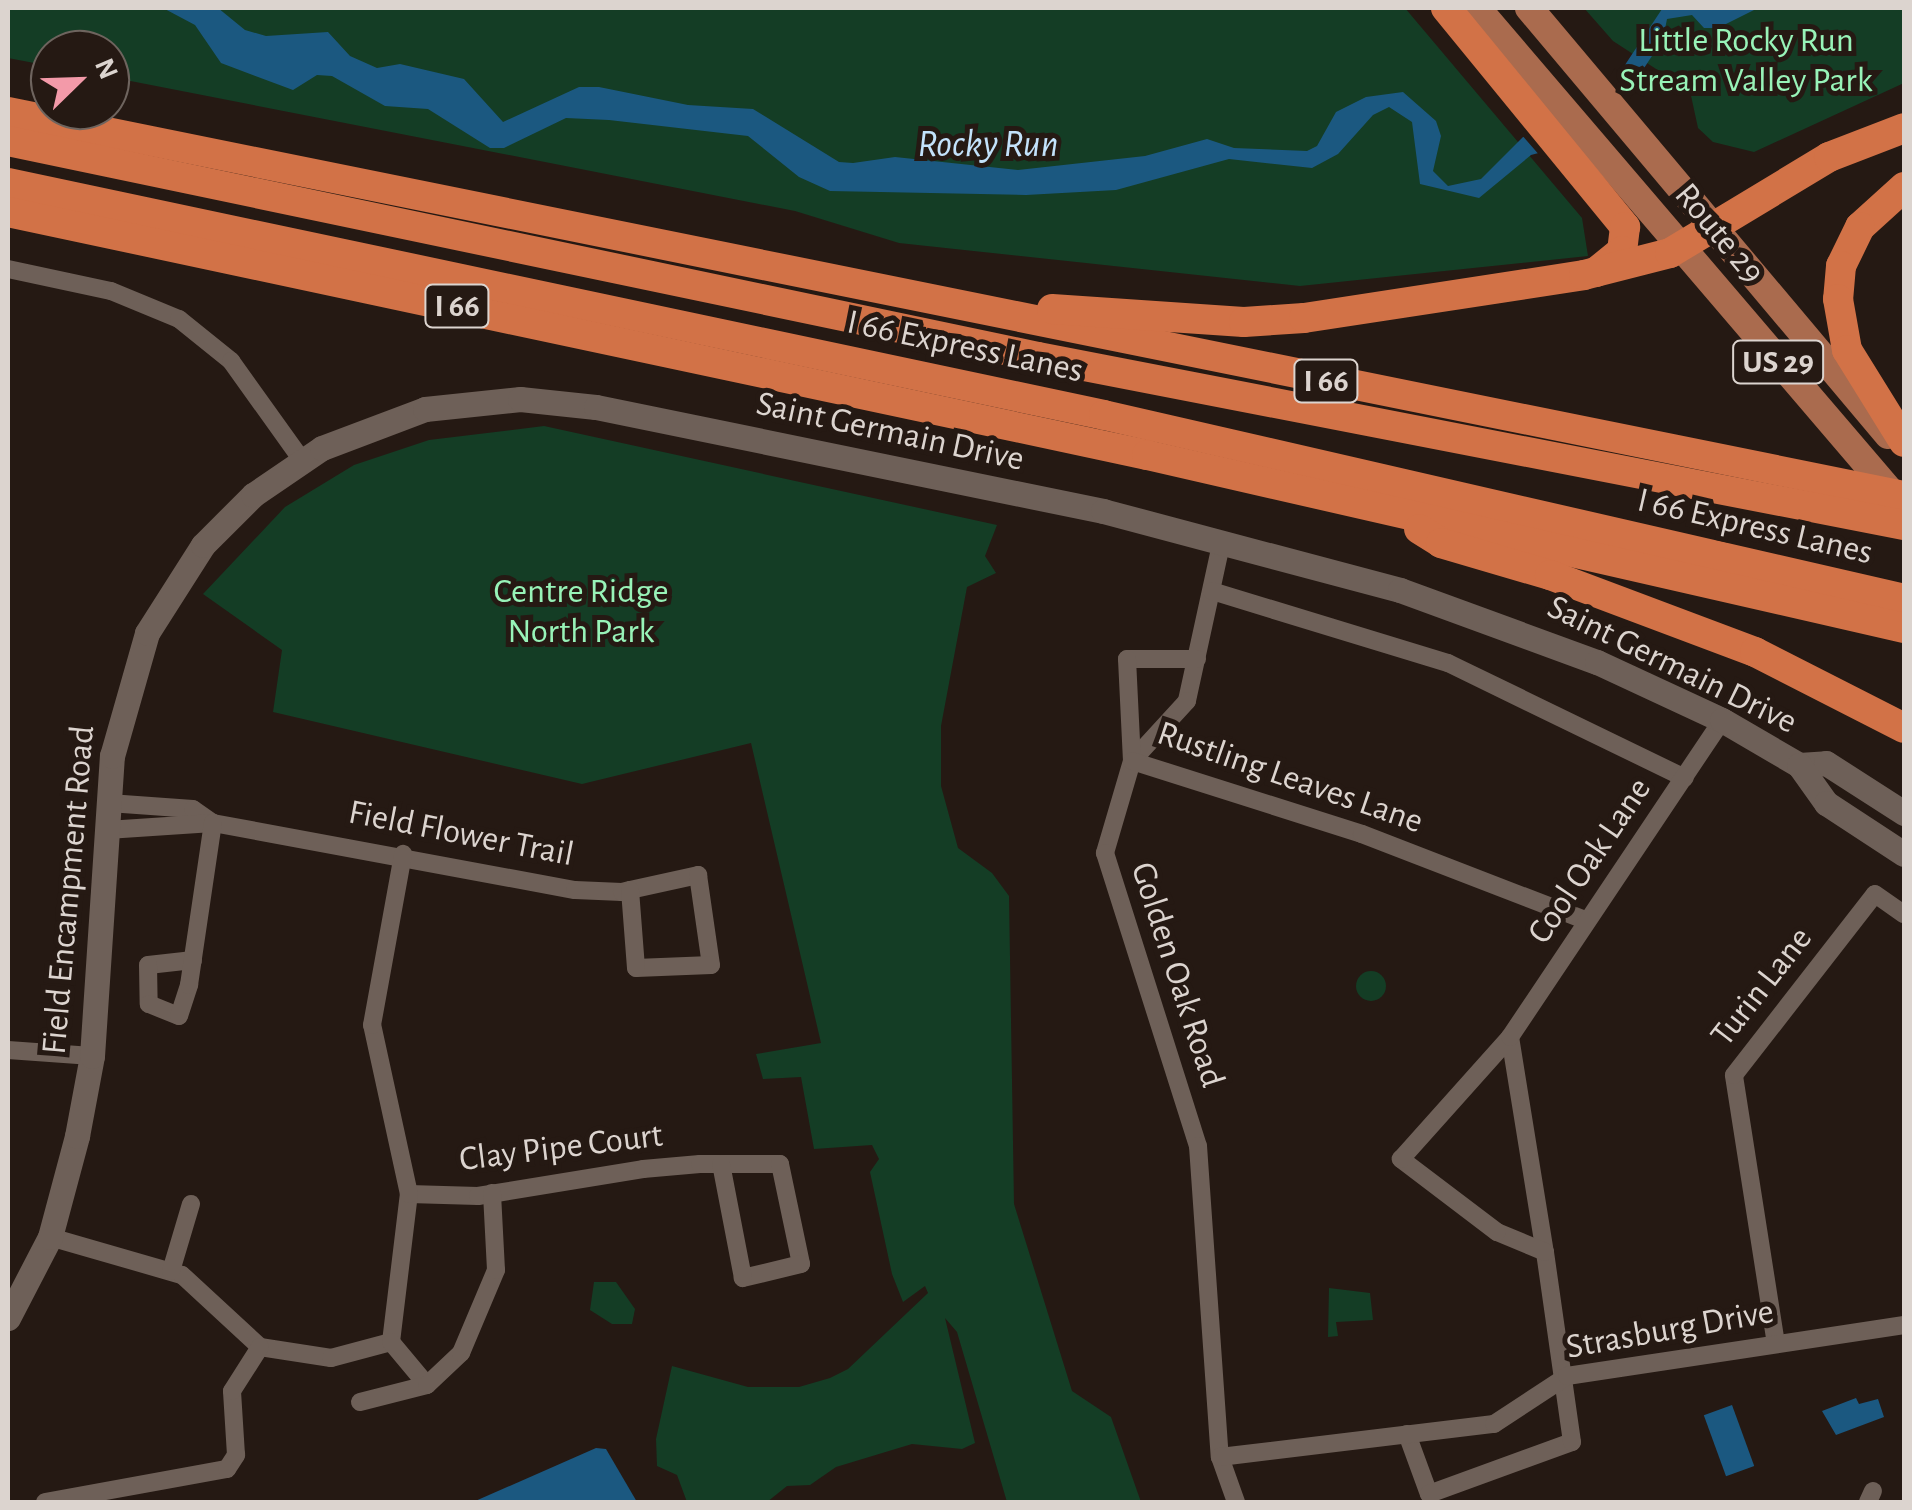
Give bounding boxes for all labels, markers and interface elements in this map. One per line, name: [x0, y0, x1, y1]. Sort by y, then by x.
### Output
park label: Little Rocky Run Stream Valley Park: [1619, 20, 1873, 102]
north arrow: [30, 30, 130, 130]
text: N: [89, 55, 122, 83]
water label: Rocky Run: [918, 123, 1058, 169]
street label: Route 29: [1665, 175, 1773, 293]
road number: I 66: [422, 279, 492, 333]
street label: I 66 Express Lanes: [843, 302, 1087, 392]
road number: US 29: [1730, 335, 1826, 389]
road number: I 66: [1291, 354, 1361, 408]
street label: Saint Germain Drive: [752, 383, 1028, 481]
street label: I 66 Express Lanes: [1633, 480, 1877, 574]
park label: Centre Ridge North Park: [493, 571, 669, 653]
street label: Saint Germain Drive: [1540, 586, 1804, 744]
street label: Rustling Leaves Lane: [1152, 713, 1428, 843]
street label: Field Encampment Road: [34, 724, 104, 1056]
street label: Cool Oak Lane: [1519, 770, 1661, 952]
street label: Field Flower Trail: [345, 792, 577, 876]
street label: Golden Oak Road: [1121, 857, 1233, 1093]
street label: Turin Lane: [1702, 919, 1822, 1055]
street label: Clay Pipe Court: [457, 1115, 665, 1181]
street label: Strasburg Drive: [1563, 1291, 1777, 1369]

